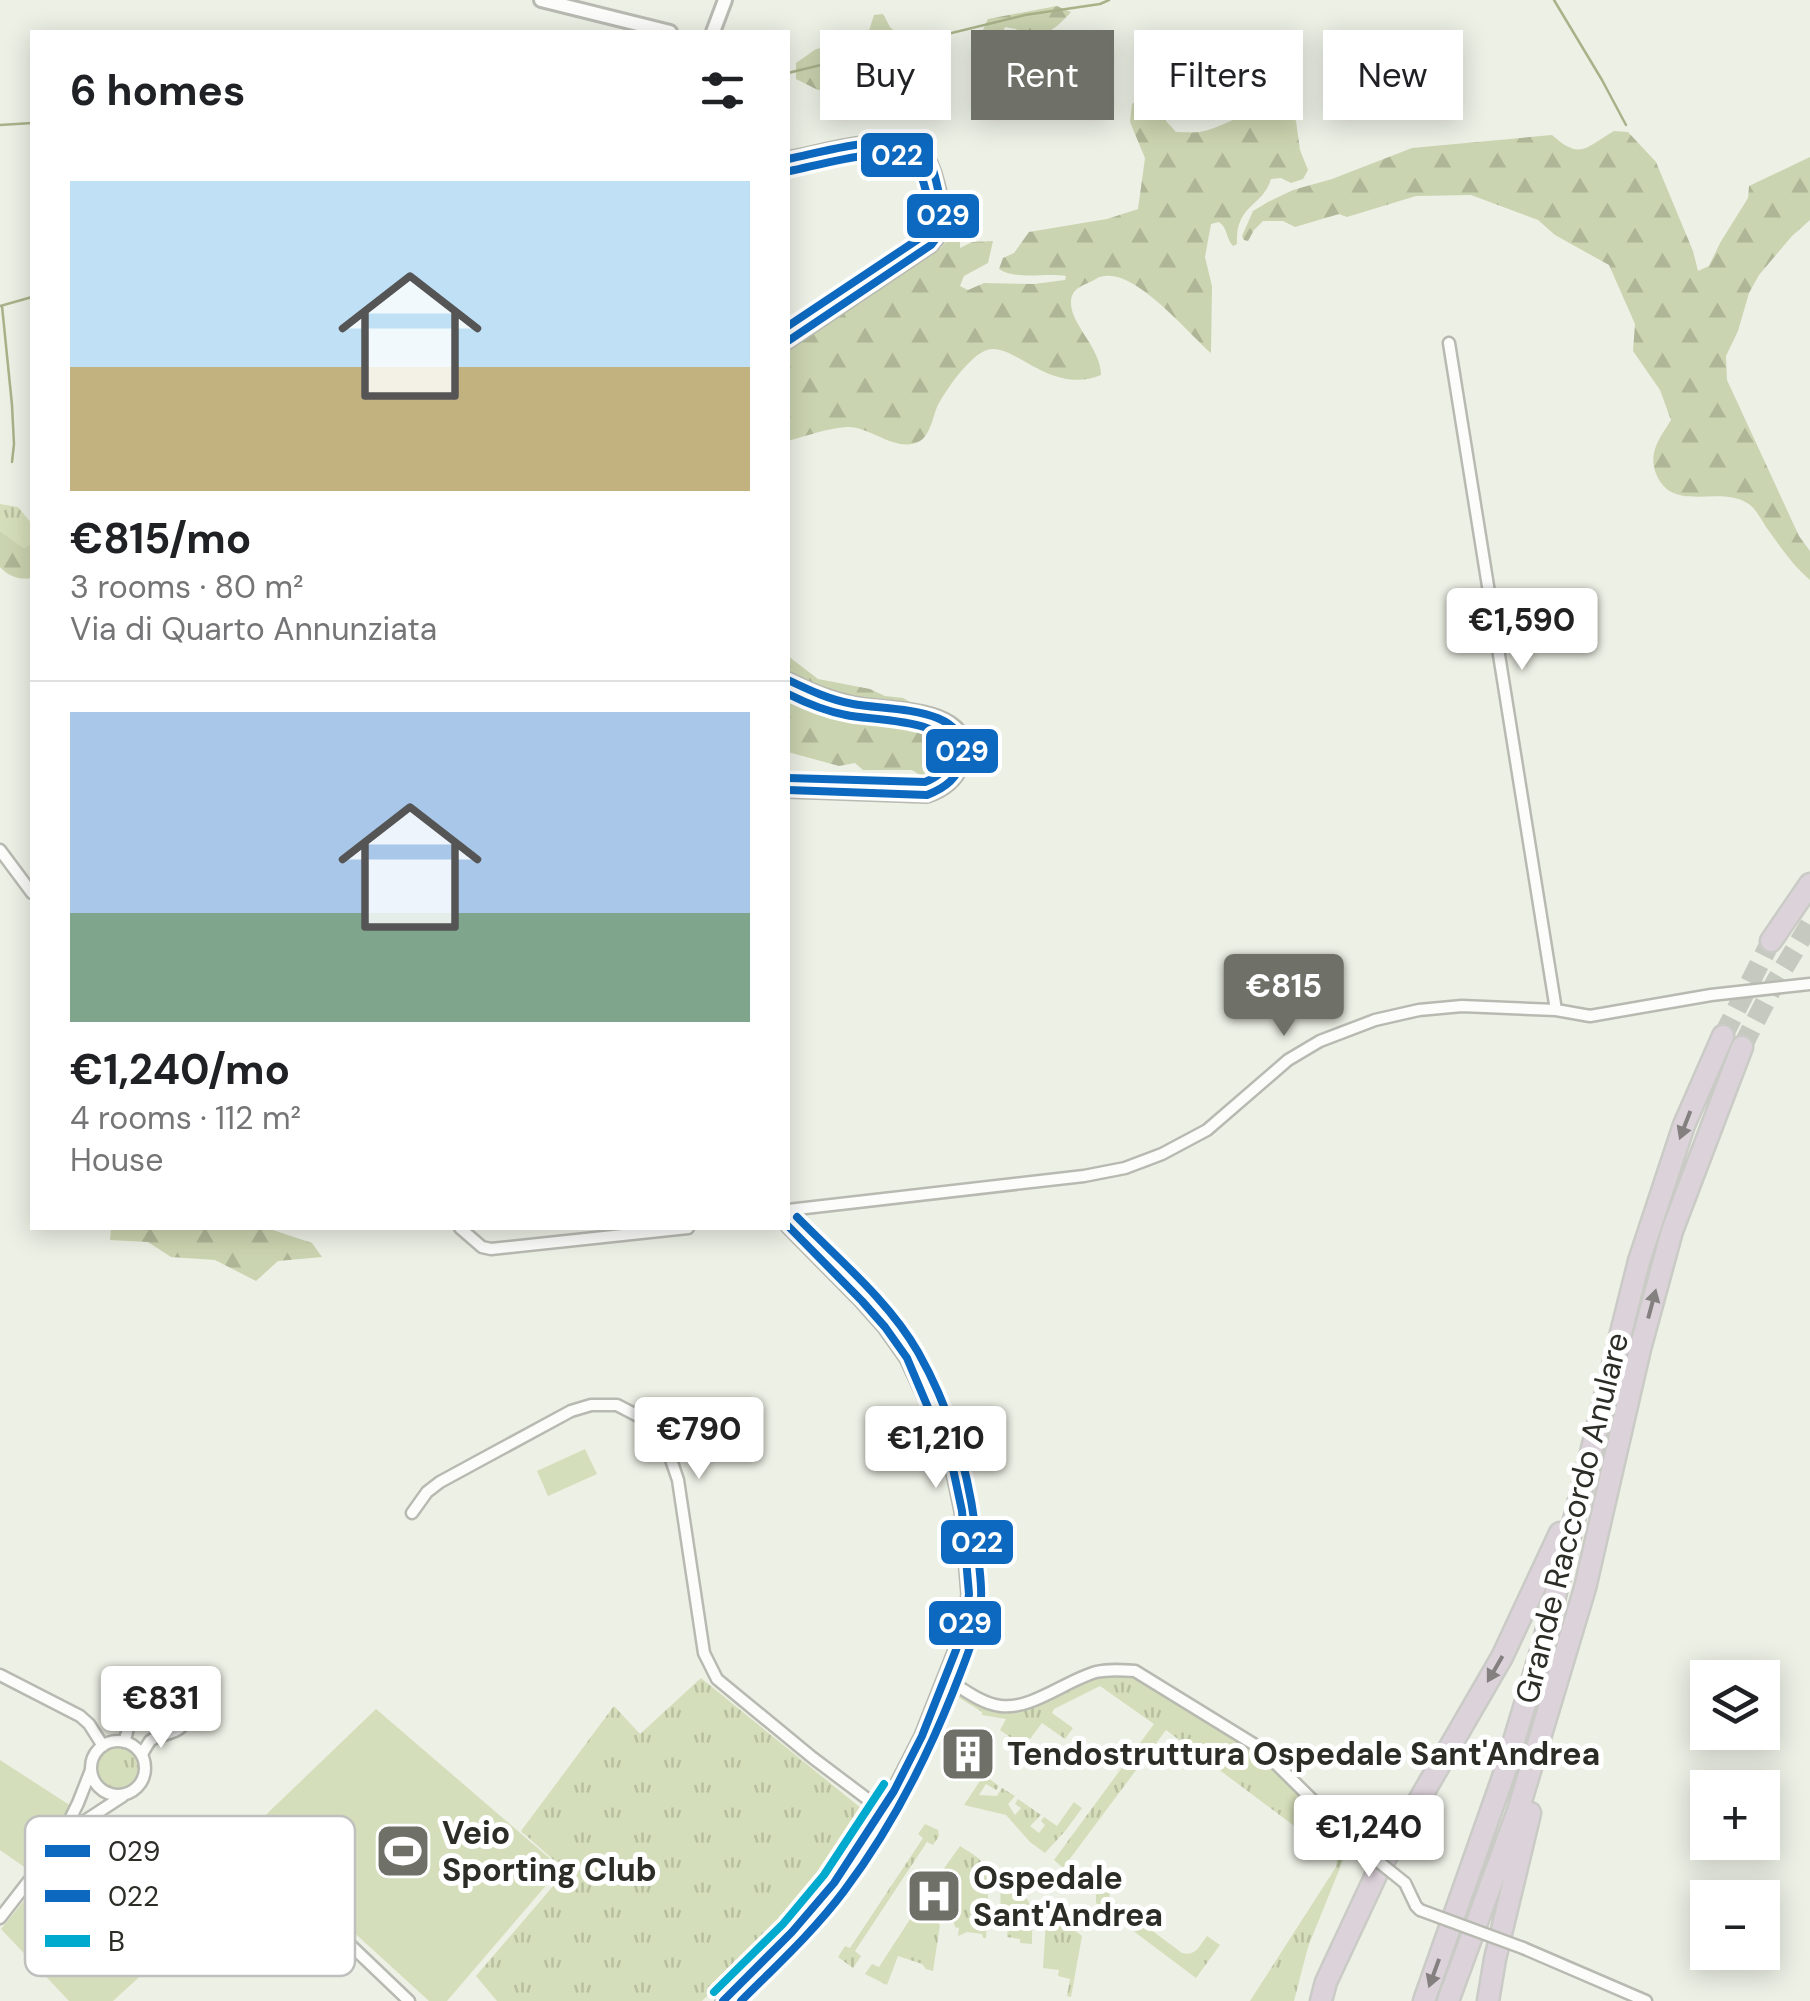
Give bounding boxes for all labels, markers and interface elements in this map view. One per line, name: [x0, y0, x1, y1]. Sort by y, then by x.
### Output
chip: Buy: [820, 30, 951, 120]
chip: Rent: [971, 30, 1114, 120]
chip: Filters: [1134, 30, 1303, 120]
chip: New: [1323, 30, 1463, 120]
text: 6 homes: [70, 63, 245, 118]
icon: filters: [695, 63, 750, 118]
line badge: 022: [859, 131, 935, 179]
text: 022: [871, 137, 923, 174]
line badge: 029: [905, 192, 981, 240]
text: 029: [916, 197, 970, 234]
icon: home: [320, 246, 500, 426]
text: €815/mo: [70, 511, 251, 566]
text: 3 rooms · 80 m²: [70, 566, 303, 608]
pin: €1,590: [1441, 588, 1603, 673]
text: €1,590: [1469, 599, 1575, 641]
text: Via di Quarto Annunziata: [70, 608, 437, 650]
line badge: 029: [924, 727, 1000, 775]
text: 029: [935, 733, 989, 770]
icon: home: [320, 777, 500, 957]
pin: €815: [1225, 954, 1343, 1039]
text: €815: [1246, 965, 1322, 1007]
text: €1,240/mo: [70, 1042, 290, 1097]
text: 4 rooms · 112 m²: [70, 1097, 301, 1139]
one-way arrow: [1676, 1110, 1692, 1140]
text: House: [70, 1139, 163, 1181]
one-way arrow: [1645, 1288, 1661, 1319]
street label: Grande Raccordo Anulare: [1506, 1328, 1638, 1708]
pin: €790: [640, 1397, 758, 1482]
pin: €1,210: [855, 1406, 1017, 1491]
text: €790: [657, 1408, 741, 1450]
text: €1,210: [887, 1417, 985, 1459]
line badge: 022: [939, 1518, 1015, 1566]
text: 022: [951, 1524, 1003, 1561]
line badge: 029: [927, 1599, 1003, 1647]
text: 029: [938, 1605, 992, 1642]
one-way arrow: [1486, 1655, 1504, 1683]
map controls: [1690, 1660, 1780, 1970]
button: layers: [1690, 1660, 1780, 1750]
pin: €831: [102, 1666, 220, 1751]
text: €831: [123, 1677, 199, 1719]
building icon: Tendostruttura Ospedale Sant'Andrea: [938, 1724, 998, 1784]
place label: Tendostruttura Ospedale Sant'Andrea: [1007, 1733, 1600, 1775]
button: +: [1690, 1770, 1780, 1860]
pin: €1,240: [1288, 1795, 1450, 1880]
text: €1,240: [1316, 1806, 1422, 1848]
place label: Veio Sporting Club: [442, 1812, 657, 1891]
legend: [25, 1816, 355, 1976]
sports icon: Veio Sporting Club: [373, 1821, 433, 1881]
text: 029: [108, 1833, 160, 1870]
place label: Ospedale Sant'Andrea: [973, 1857, 1163, 1936]
hospital icon: Ospedale Sant'Andrea: [904, 1866, 964, 1926]
text: 022: [108, 1878, 159, 1915]
button: −: [1690, 1880, 1780, 1970]
text: B: [108, 1923, 125, 1960]
one-way arrow: [1426, 1959, 1441, 1989]

